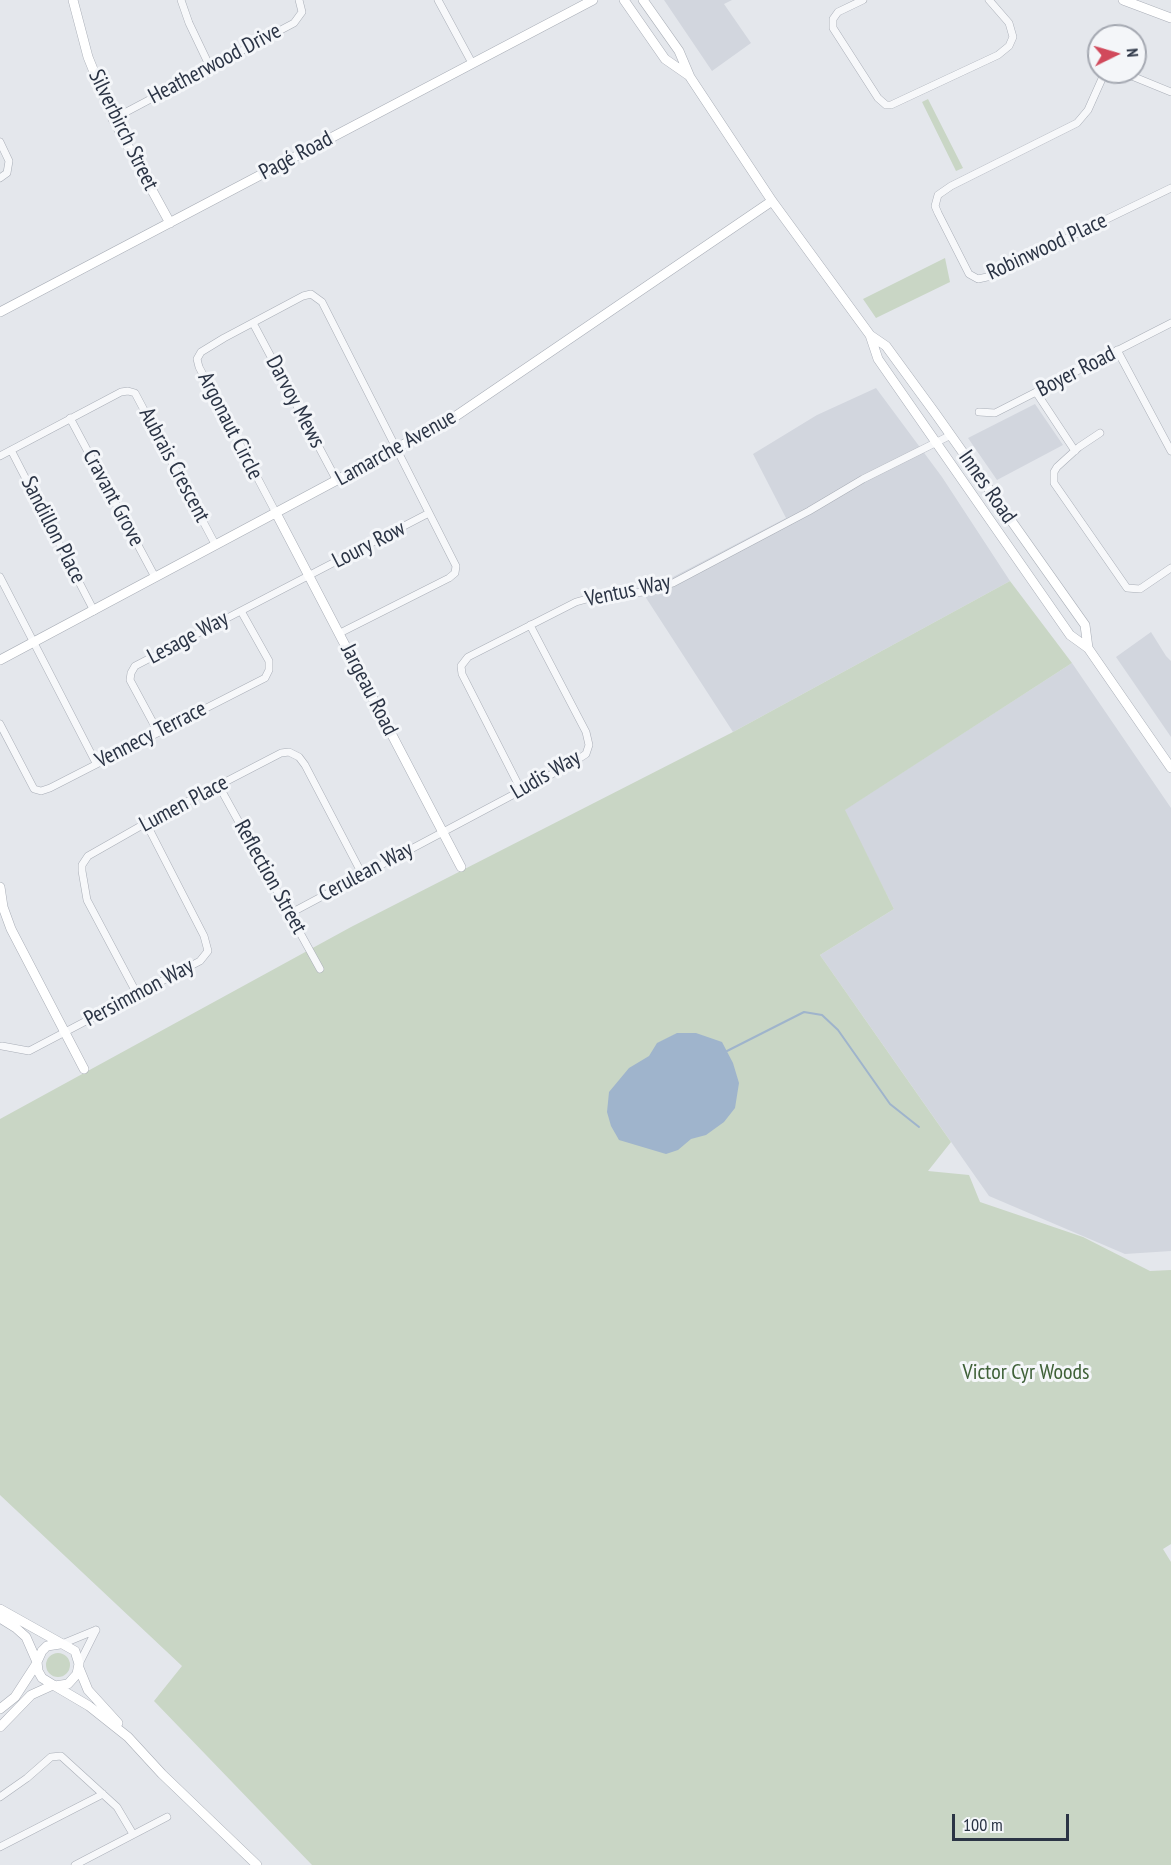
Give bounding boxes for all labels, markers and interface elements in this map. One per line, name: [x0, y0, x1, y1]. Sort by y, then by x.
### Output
street label: Heatherwood Drive: [144, 18, 286, 110]
north arrow: [1087, 24, 1147, 84]
text: N: [1123, 47, 1143, 58]
street label: Silverbirch Street: [82, 65, 164, 195]
street label: Pagé Road: [255, 126, 337, 186]
street label: Robinwood Place: [983, 208, 1111, 286]
street label: Boyer Road: [1032, 341, 1120, 403]
street label: Darvoy Mews: [260, 351, 330, 453]
street label: Argonaut Circle: [192, 368, 268, 484]
street label: Aubrais Crescent: [133, 403, 215, 527]
street label: Lamarche Avenue: [331, 404, 461, 492]
street label: Cravant Grove: [76, 445, 150, 551]
street label: Innes Road: [952, 445, 1022, 529]
street label: Sandillon Place: [15, 472, 91, 588]
street label: Loury Row: [328, 515, 410, 575]
street label: Ventus Way: [583, 569, 673, 613]
street label: Lesage Way: [143, 606, 233, 670]
street label: Jargeau Road: [335, 640, 403, 740]
street label: Vennecy Terrace: [91, 696, 211, 774]
street label: Ludis Way: [507, 745, 585, 805]
street label: Lumen Place: [135, 770, 233, 838]
street label: Reflection Street: [228, 815, 312, 939]
street label: Cerulean Way: [315, 836, 417, 908]
street label: Persimmon Way: [80, 953, 198, 1033]
park label: Victor Cyr Woods: [962, 1360, 1090, 1386]
scale bar: [955, 1802, 1072, 1840]
text: 100 m: [963, 1813, 1003, 1836]

